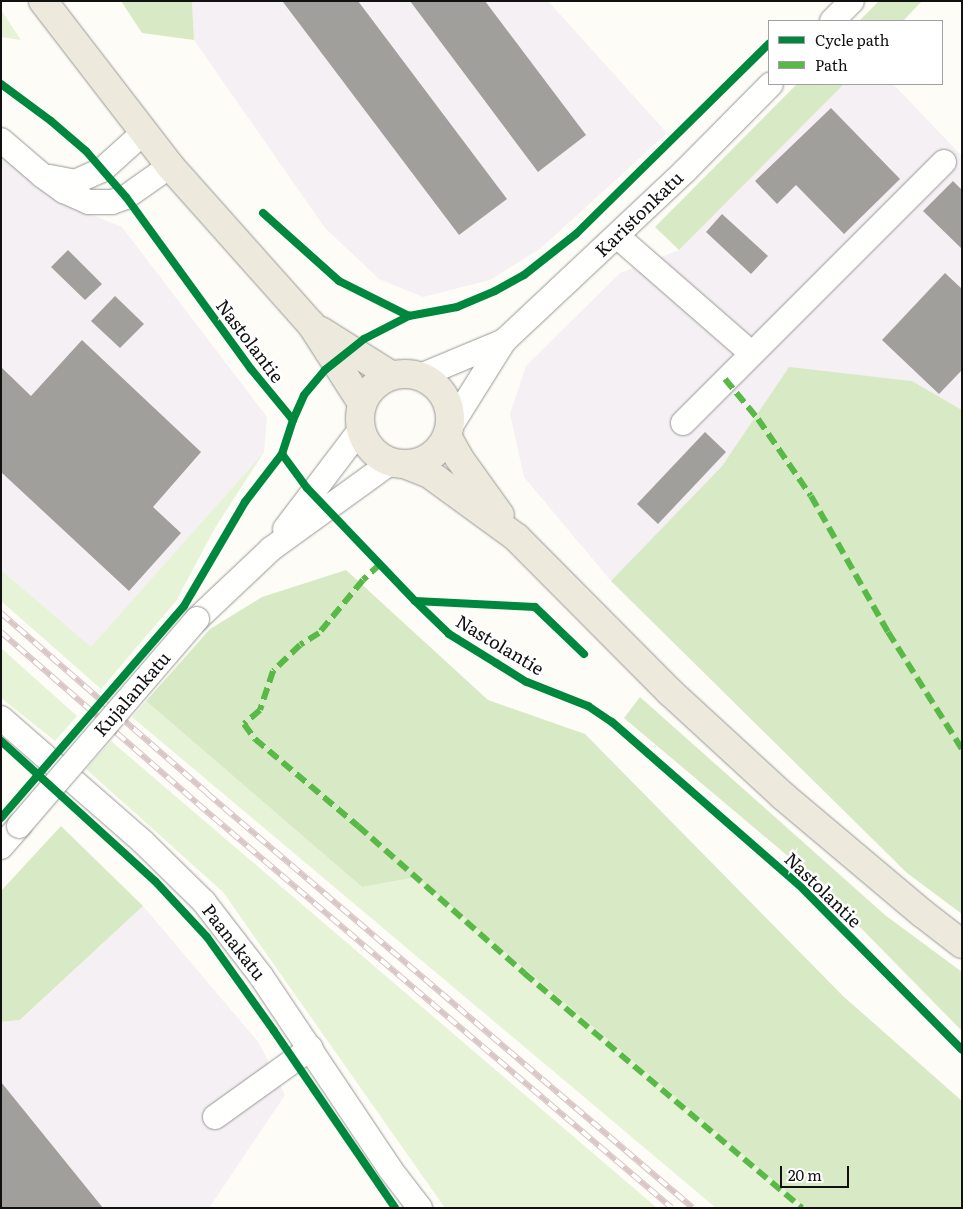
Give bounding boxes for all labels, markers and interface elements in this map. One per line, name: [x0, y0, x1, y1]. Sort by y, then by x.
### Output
legend: [768, 20, 943, 85]
text: Cycle path: [815, 28, 889, 51]
text: Path: [815, 53, 848, 76]
street label: Karistonkatu: [591, 167, 687, 261]
street label: Nastolantie: [212, 295, 288, 387]
street label: Nastolantie: [452, 610, 548, 680]
street label: Kujalankatu: [89, 647, 175, 741]
street label: Nastolantie: [780, 848, 866, 932]
street label: Paanakatu: [198, 900, 270, 984]
scale bar: [783, 1156, 852, 1188]
text: 20 m: [788, 1163, 822, 1186]

